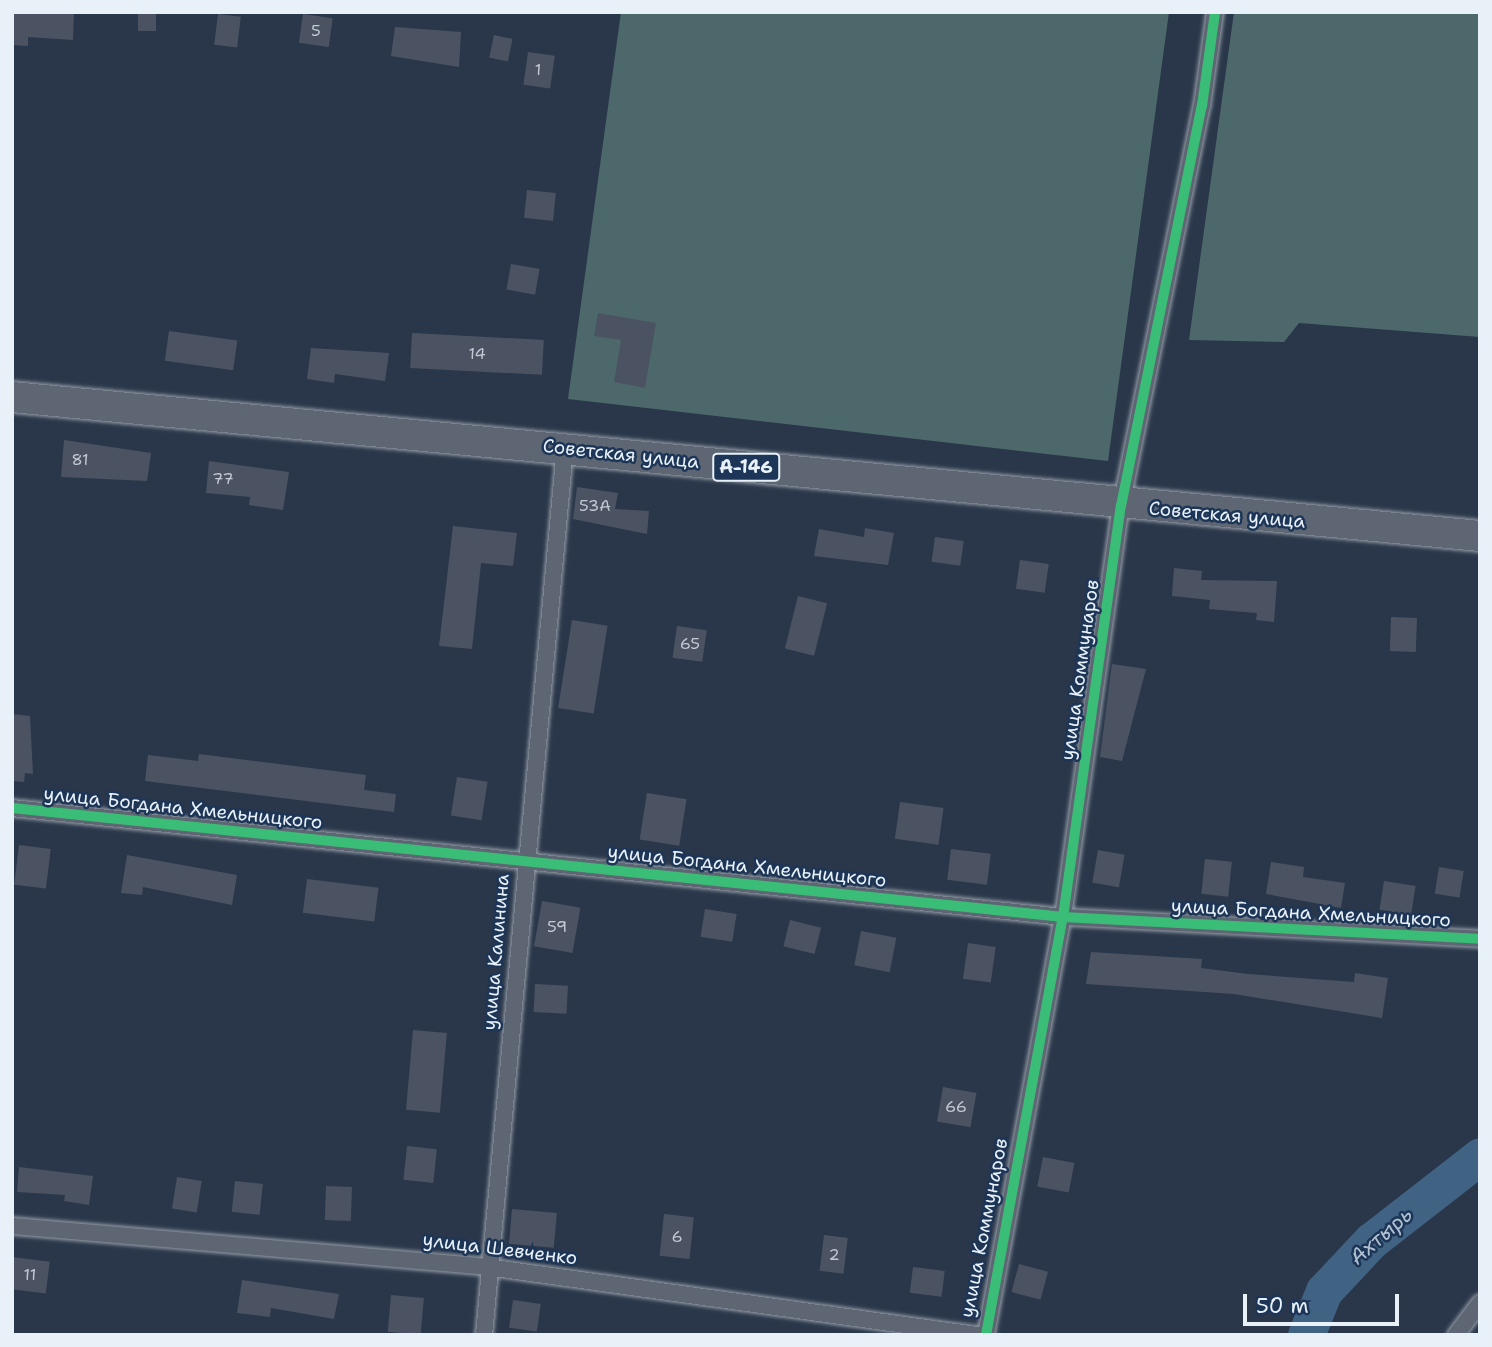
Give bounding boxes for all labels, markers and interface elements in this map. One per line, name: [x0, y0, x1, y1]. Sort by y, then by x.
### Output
house number: 5: [311, 21, 321, 41]
house number: 1: [535, 60, 541, 80]
house number: 14: [468, 344, 486, 364]
street label: Советская улица: [542, 434, 700, 474]
house number: 81: [71, 450, 89, 470]
road number: А-146: [711, 452, 781, 481]
house number: 77: [212, 469, 234, 489]
house number: 53А: [579, 496, 611, 516]
street label: Советская улица: [1148, 497, 1306, 533]
street label: улица Коммунаров: [1056, 578, 1104, 762]
house number: 65: [680, 634, 700, 654]
street label: улица Богдана Хмельницкого: [43, 782, 323, 834]
street label: улица Богдана Хмельницкого: [607, 840, 887, 892]
street label: улица Калинина: [478, 873, 514, 1031]
street label: улица Богдана Хмельницкого: [1171, 894, 1451, 932]
house number: 59: [547, 917, 567, 937]
house number: 66: [945, 1097, 967, 1117]
street label: улица Коммунаров: [955, 1136, 1013, 1320]
water label: Ахтырь: [1344, 1202, 1418, 1270]
house number: 6: [671, 1227, 683, 1247]
street label: улица Шевченко: [421, 1228, 579, 1270]
house number: 2: [828, 1245, 840, 1265]
house number: 11: [24, 1265, 36, 1285]
scale bar: [1247, 1280, 1403, 1324]
text: 50 m: [1256, 1292, 1309, 1320]

